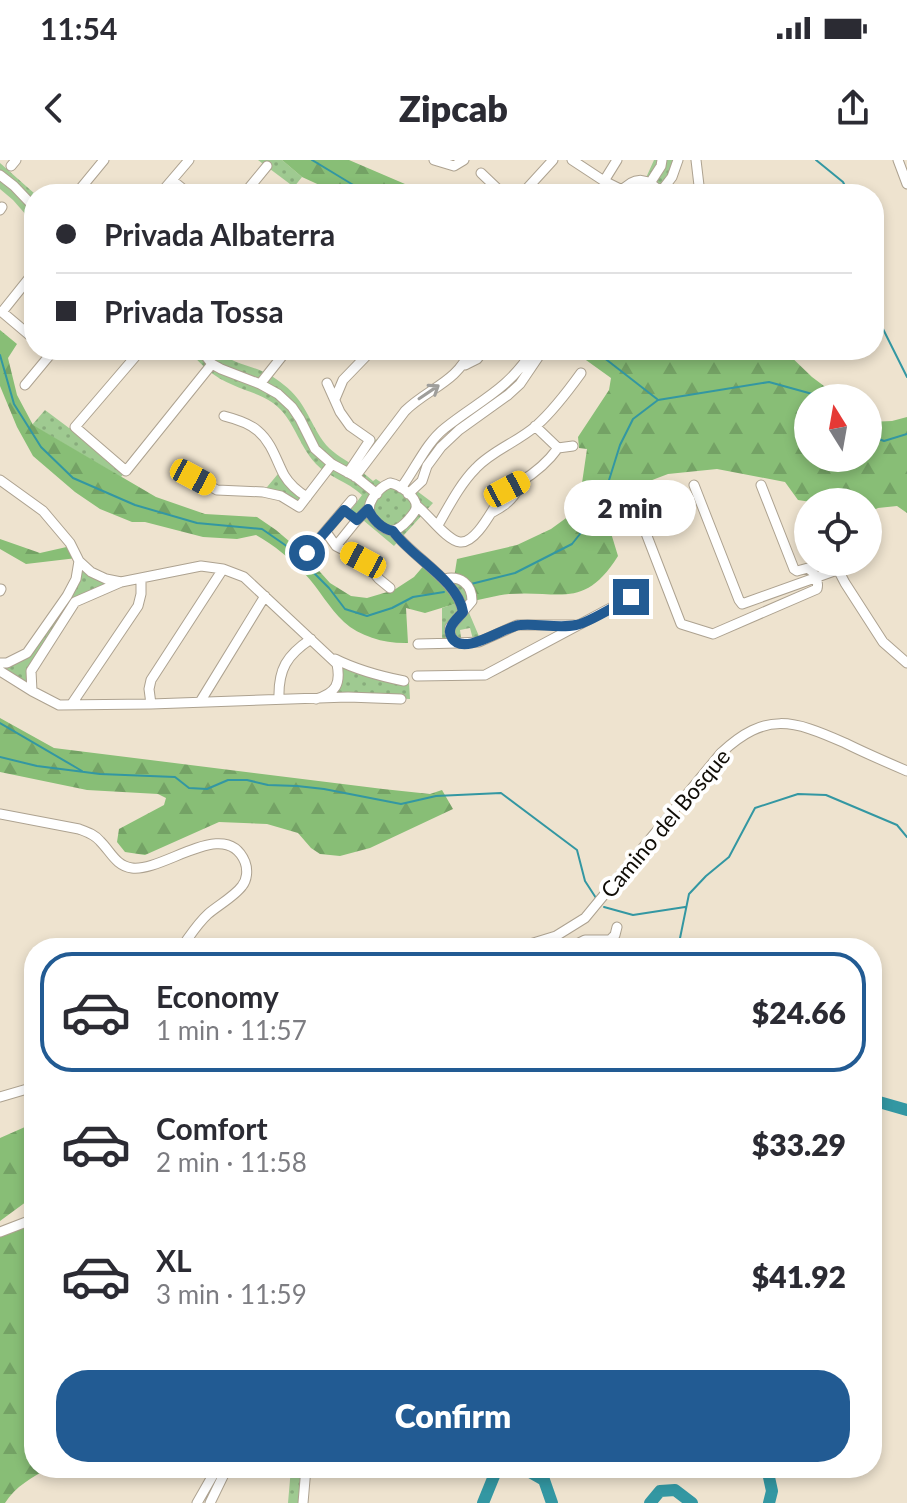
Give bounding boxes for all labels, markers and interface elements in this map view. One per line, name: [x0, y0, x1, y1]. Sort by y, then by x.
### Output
text: 11:54: [40, 10, 117, 46]
icon: back: [32, 86, 76, 130]
text: Zipcab: [399, 86, 508, 130]
icon: share: [831, 86, 875, 130]
text: Privada Albaterra: [104, 216, 335, 252]
text: Privada Tossa: [104, 293, 284, 329]
one-way arrow: [418, 383, 440, 400]
north arrow: [794, 384, 882, 472]
map controls: [794, 384, 882, 576]
car: [166, 455, 220, 499]
car: [480, 467, 534, 511]
callout: 2 min: [565, 481, 697, 537]
button: locate: [794, 488, 882, 576]
text: 2 min: [598, 492, 662, 524]
route start: [289, 535, 325, 571]
car: [336, 538, 390, 582]
route end: [613, 579, 649, 615]
street label: Camino del Bosque: [595, 743, 735, 903]
icon: car: [60, 976, 132, 1048]
text: Economy: [156, 978, 279, 1014]
text: $24.66: [752, 994, 846, 1030]
text: 1 min · 11:57: [156, 1014, 307, 1046]
icon: car: [60, 1108, 132, 1180]
text: Comfort: [156, 1110, 268, 1146]
text: $33.29: [752, 1126, 846, 1162]
text: 2 min · 11:58: [156, 1146, 307, 1178]
icon: car: [60, 1240, 132, 1312]
text: XL: [156, 1242, 192, 1278]
text: $41.92: [752, 1258, 846, 1294]
text: 3 min · 11:59: [156, 1278, 307, 1310]
button: Confirm: [56, 1370, 850, 1462]

